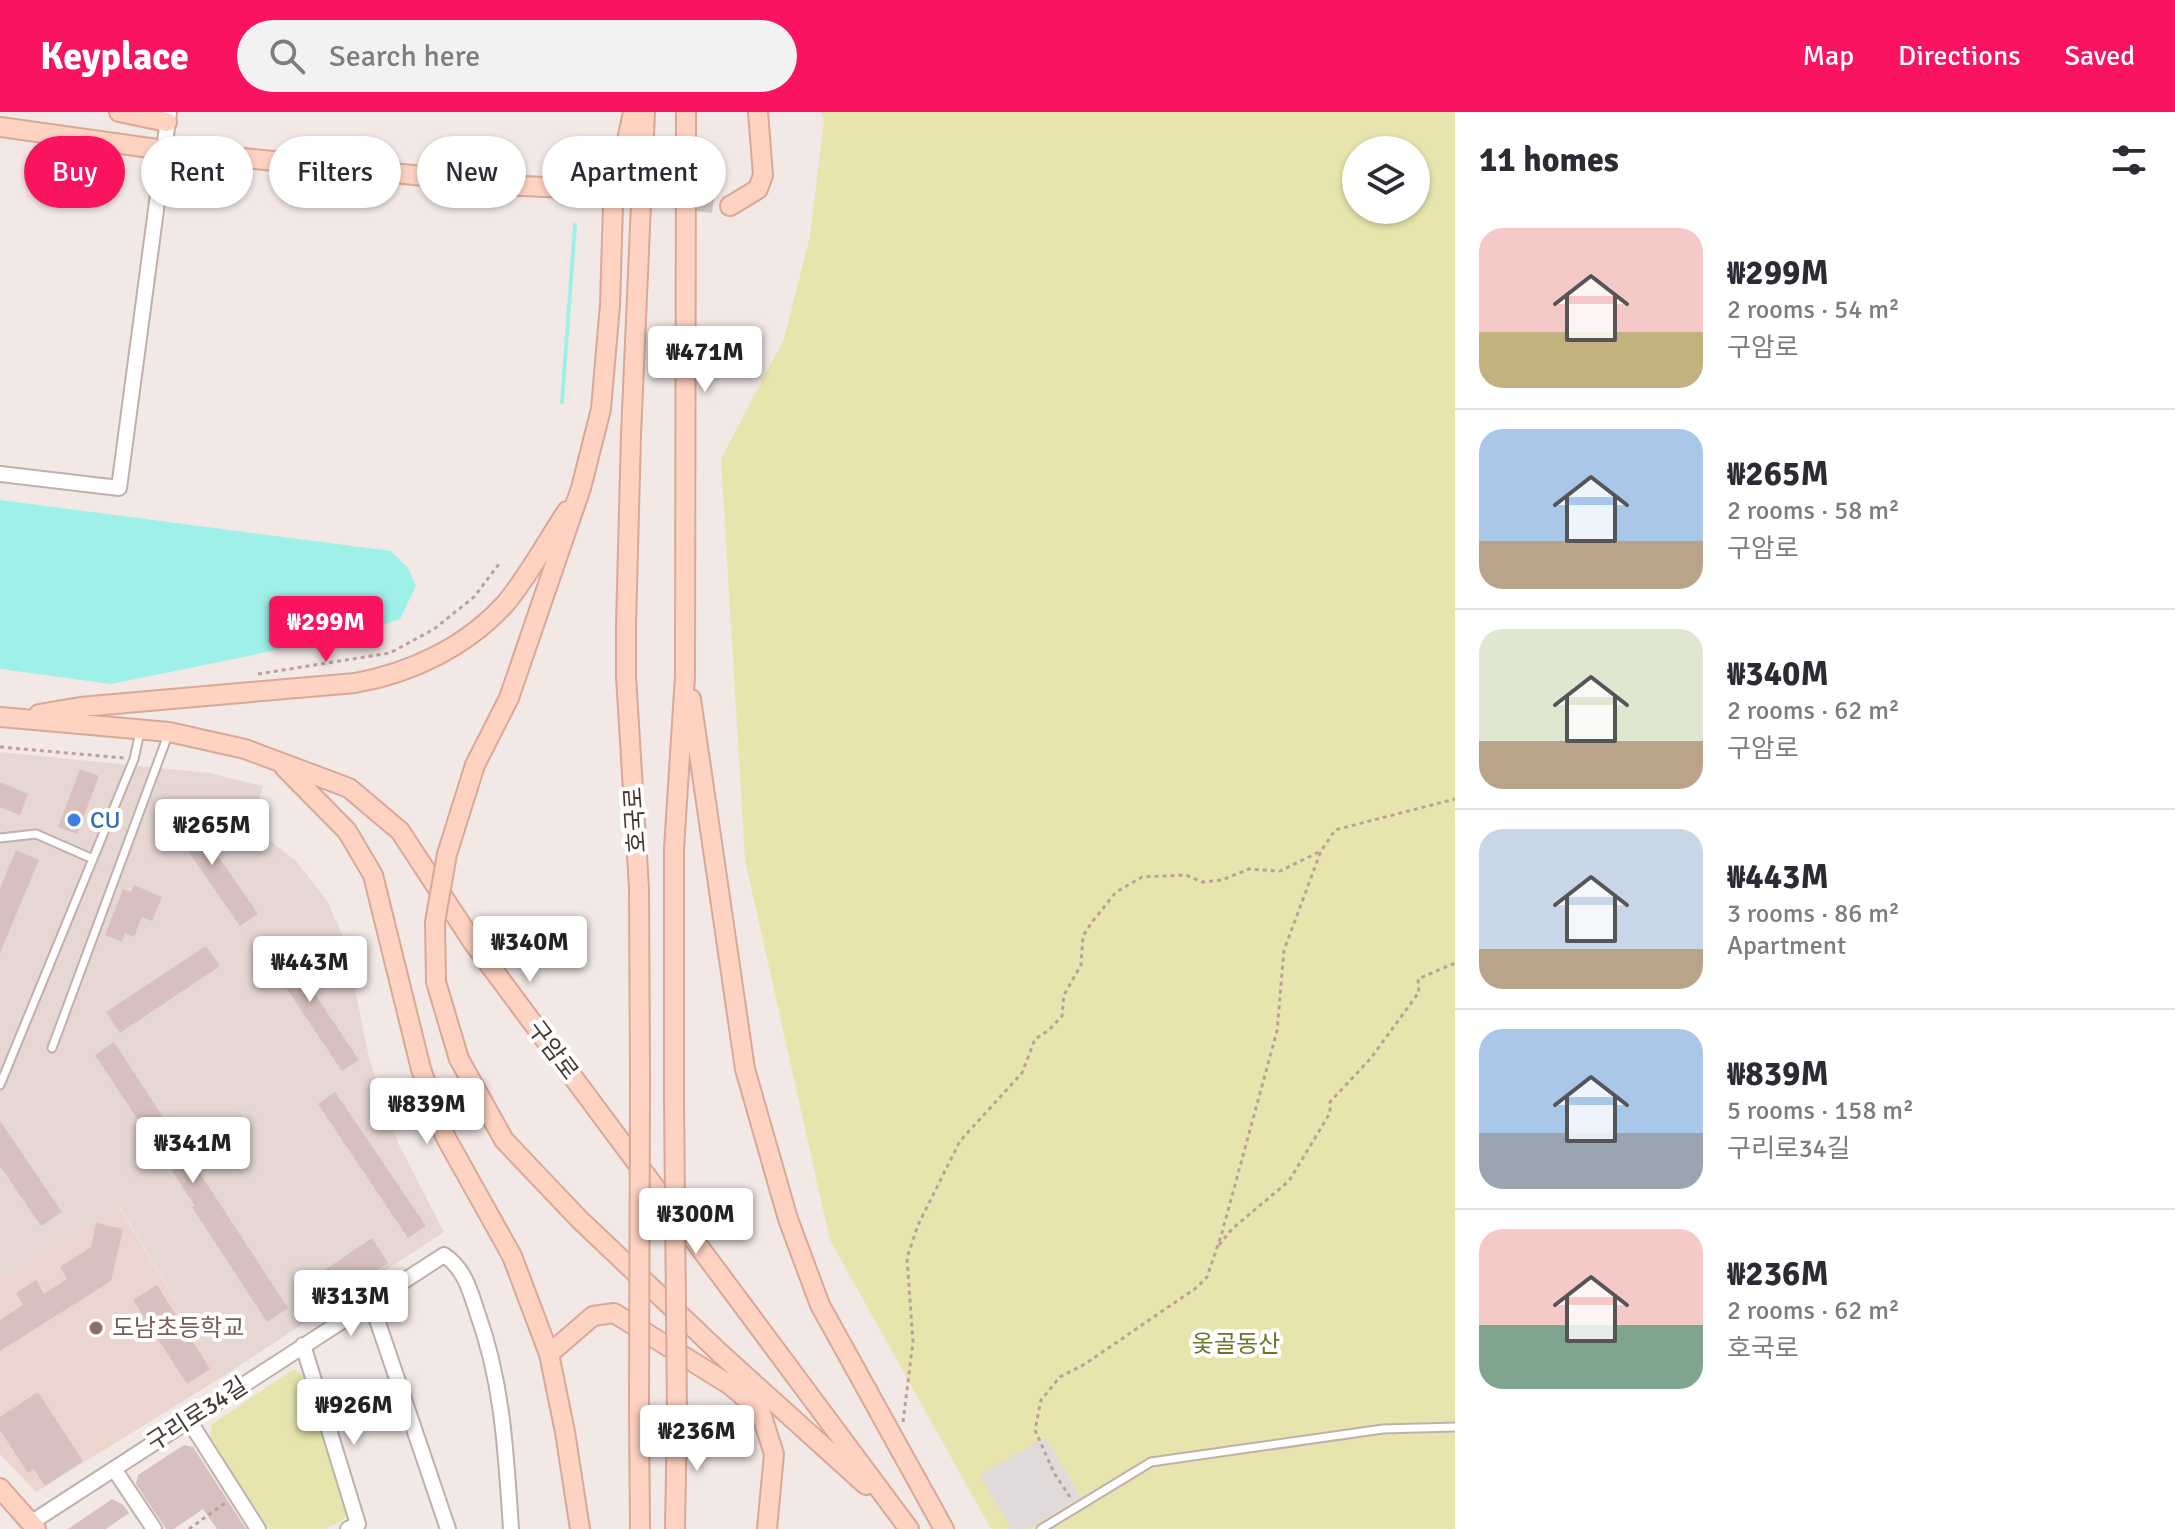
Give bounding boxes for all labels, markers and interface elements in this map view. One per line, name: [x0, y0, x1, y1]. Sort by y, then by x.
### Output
search box: [237, 20, 797, 92]
text: Keyplace: [40, 33, 189, 80]
icon: search: [265, 34, 309, 78]
text: Search here: [329, 38, 480, 75]
text: Map: [1802, 39, 1854, 73]
text: Directions: [1898, 39, 2020, 73]
text: Saved: [2064, 39, 2135, 73]
chip: Buy: [24, 136, 125, 208]
chip: Rent: [141, 136, 253, 208]
chip: Filters: [269, 136, 401, 208]
chip: New: [417, 136, 526, 208]
chip: Apartment: [542, 136, 726, 208]
map controls: [1342, 136, 1430, 224]
button: layers: [1342, 136, 1430, 224]
icon: filters: [2107, 138, 2151, 182]
text: 11 homes: [1479, 139, 1619, 181]
text: ₩299M: [1727, 252, 1829, 294]
icon: home: [1543, 260, 1639, 356]
text: 2 rooms · 54 m²: [1727, 294, 1900, 326]
pin: ₩471M: [649, 326, 761, 394]
text: 구암로: [1727, 332, 1799, 364]
text: ₩471M: [666, 336, 744, 368]
text: ₩265M: [1727, 453, 1829, 495]
icon: home: [1543, 461, 1639, 557]
text: 2 rooms · 58 m²: [1727, 495, 1900, 527]
text: 구암로: [1727, 533, 1799, 565]
pin: ₩299M: [270, 596, 382, 664]
text: ₩299M: [287, 606, 365, 638]
text: ₩340M: [1727, 653, 1829, 695]
icon: home: [1543, 661, 1639, 757]
text: 2 rooms · 62 m²: [1727, 695, 1900, 727]
text: 구암로: [1727, 733, 1799, 765]
street label: 호국로: [618, 786, 652, 854]
pin: ₩265M: [156, 799, 268, 867]
place label: CU: [90, 805, 121, 835]
text: ₩265M: [173, 809, 251, 841]
marker: CU: [65, 811, 83, 829]
text: ₩443M: [1727, 856, 1829, 898]
icon: home: [1543, 861, 1639, 957]
text: 3 rooms · 86 m²: [1727, 898, 1900, 930]
pin: ₩340M: [474, 916, 586, 984]
text: ₩340M: [491, 926, 569, 958]
text: Apartment: [1727, 930, 1846, 962]
pin: ₩443M: [254, 936, 366, 1004]
text: ₩443M: [271, 946, 349, 978]
street label: 구암로: [521, 1015, 585, 1085]
text: ₩839M: [1727, 1053, 1829, 1095]
icon: home: [1543, 1061, 1639, 1157]
pin: ₩839M: [371, 1078, 483, 1146]
text: ₩839M: [388, 1088, 466, 1120]
text: 5 rooms · 158 m²: [1727, 1095, 1914, 1127]
pin: ₩341M: [137, 1117, 249, 1185]
text: ₩341M: [154, 1127, 232, 1159]
text: 구리로34길: [1727, 1133, 1851, 1165]
pin: ₩300M: [640, 1188, 752, 1256]
text: ₩300M: [657, 1198, 735, 1230]
text: ₩236M: [1727, 1253, 1829, 1295]
icon: home: [1543, 1261, 1639, 1357]
pin: ₩313M: [295, 1270, 407, 1338]
text: ₩313M: [312, 1280, 390, 1312]
text: 2 rooms · 62 m²: [1727, 1295, 1900, 1327]
place label: 도남초등학교: [112, 1313, 244, 1343]
marker: 도남초등학교: [87, 1319, 105, 1337]
park label: 옻골동산: [1192, 1329, 1280, 1359]
text: 호국로: [1727, 1333, 1799, 1365]
street label: 구리로34길: [141, 1370, 253, 1458]
pin: ₩926M: [298, 1379, 410, 1447]
text: ₩926M: [315, 1389, 393, 1421]
pin: ₩236M: [641, 1405, 753, 1473]
text: ₩236M: [658, 1415, 736, 1447]

